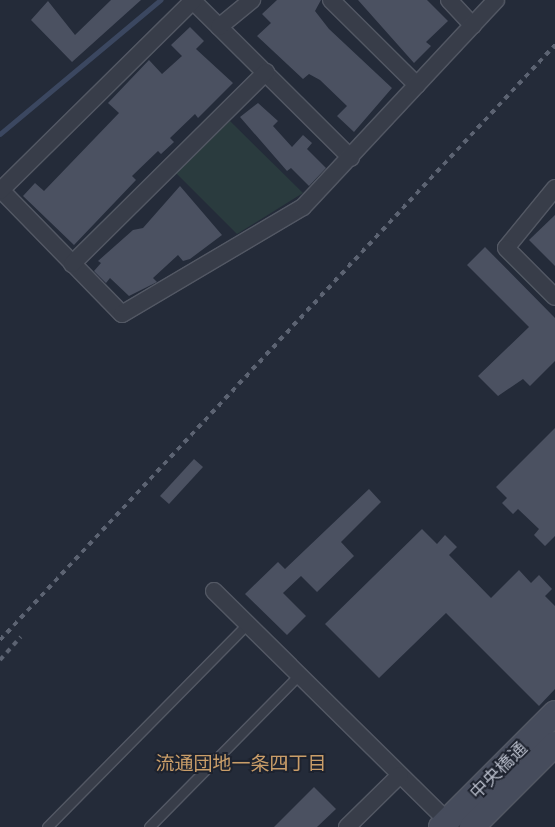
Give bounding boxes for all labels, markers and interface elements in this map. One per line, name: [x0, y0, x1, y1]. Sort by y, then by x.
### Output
street label: 中央橋通: [465, 737, 531, 803]
district label: 流通団地一条四丁目: [156, 752, 326, 774]

